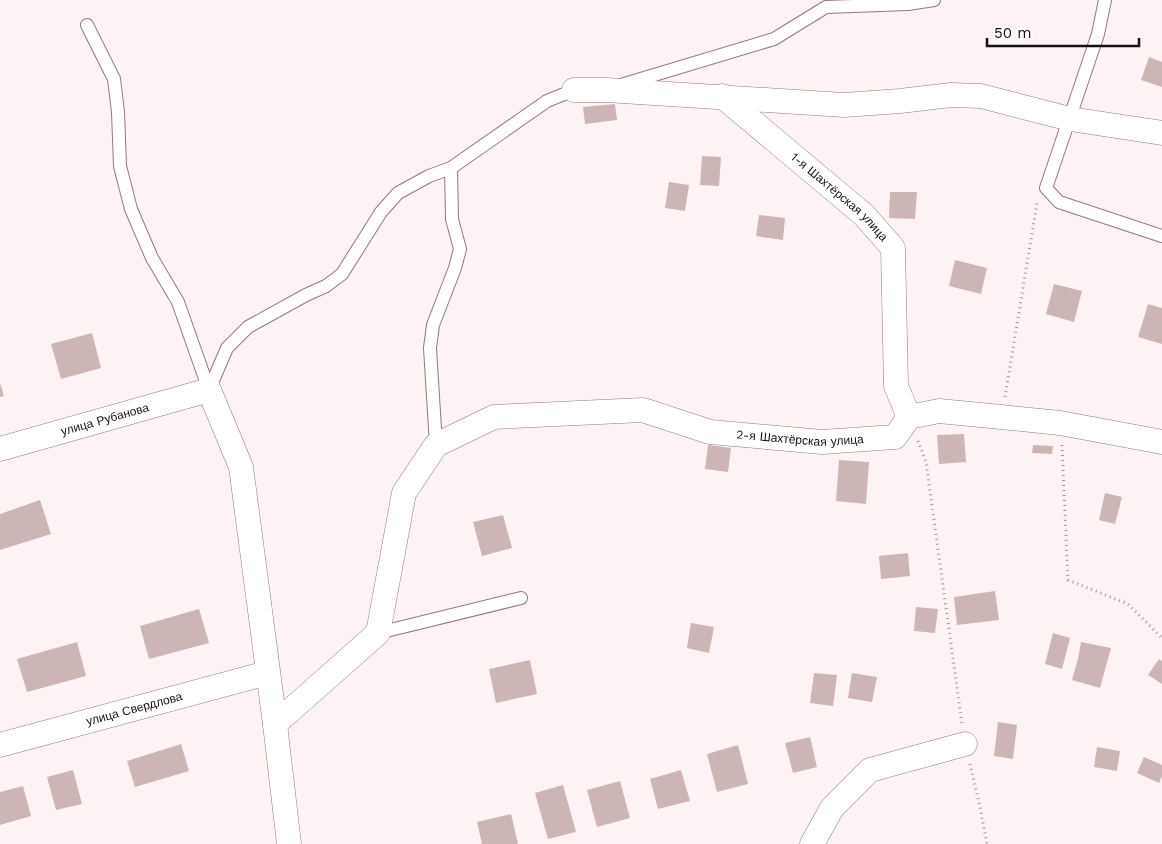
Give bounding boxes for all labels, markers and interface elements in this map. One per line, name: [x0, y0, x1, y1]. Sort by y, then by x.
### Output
scale bar: [987, 15, 1140, 47]
text: 50 m: [994, 24, 1031, 42]
street label: 1-я Шахтёрская улица: [788, 150, 891, 244]
street label: улица Рубанова: [59, 400, 151, 438]
street label: 2-я Шахтёрская улица: [736, 427, 865, 449]
street label: улица Свердлова: [85, 689, 184, 728]

